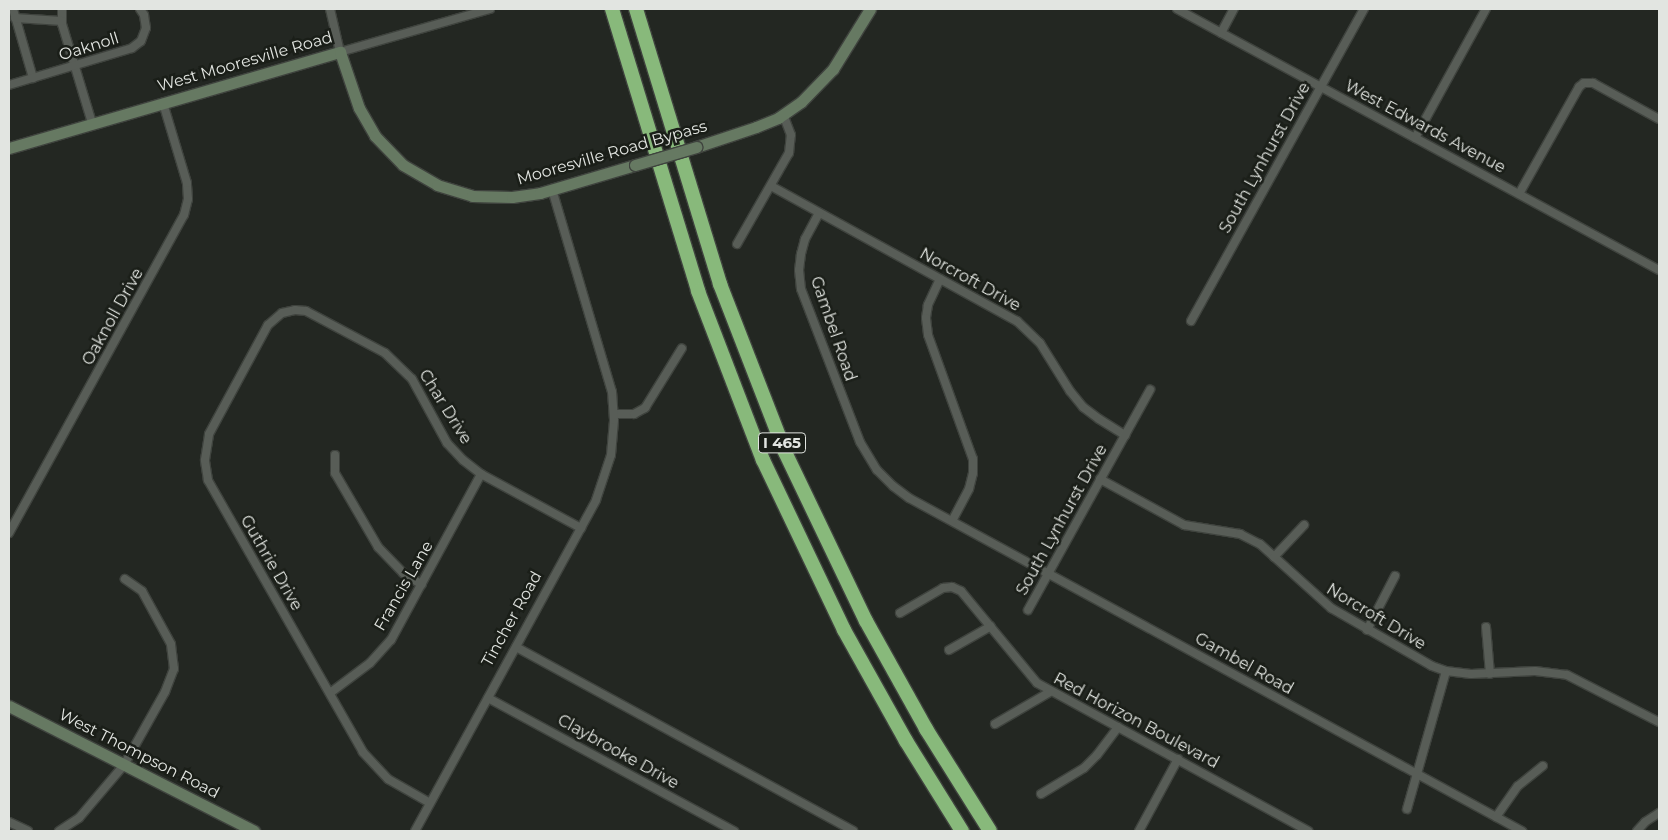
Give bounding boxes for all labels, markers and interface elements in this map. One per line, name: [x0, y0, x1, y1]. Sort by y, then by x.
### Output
street label: West Mooresville Road: [155, 28, 335, 96]
street label: Oaknoll: [57, 29, 121, 65]
street label: West Edwards Avenue: [1341, 76, 1509, 178]
street label: South Lynhurst Drive: [1216, 79, 1314, 237]
street label: Mooresville Road Bypass: [515, 117, 709, 189]
street label: Norcroft Drive: [916, 244, 1024, 316]
street label: Oaknoll Drive: [78, 265, 148, 369]
street label: Gambel Road: [806, 274, 860, 384]
street label: Char Drive: [415, 366, 475, 448]
road number: I 465: [757, 430, 807, 456]
street label: South Lynhurst Drive: [1013, 441, 1111, 599]
street label: Guthrie Drive: [236, 512, 306, 614]
street label: Francis Lane: [371, 538, 437, 634]
street label: Tincher Road: [478, 568, 546, 670]
street label: Norcroft Drive: [1323, 580, 1429, 654]
street label: Gambel Road: [1191, 629, 1297, 699]
street label: Red Horizon Boulevard: [1050, 669, 1222, 773]
street label: West Thompson Road: [56, 705, 222, 803]
street label: Claybrooke Drive: [554, 711, 682, 793]

